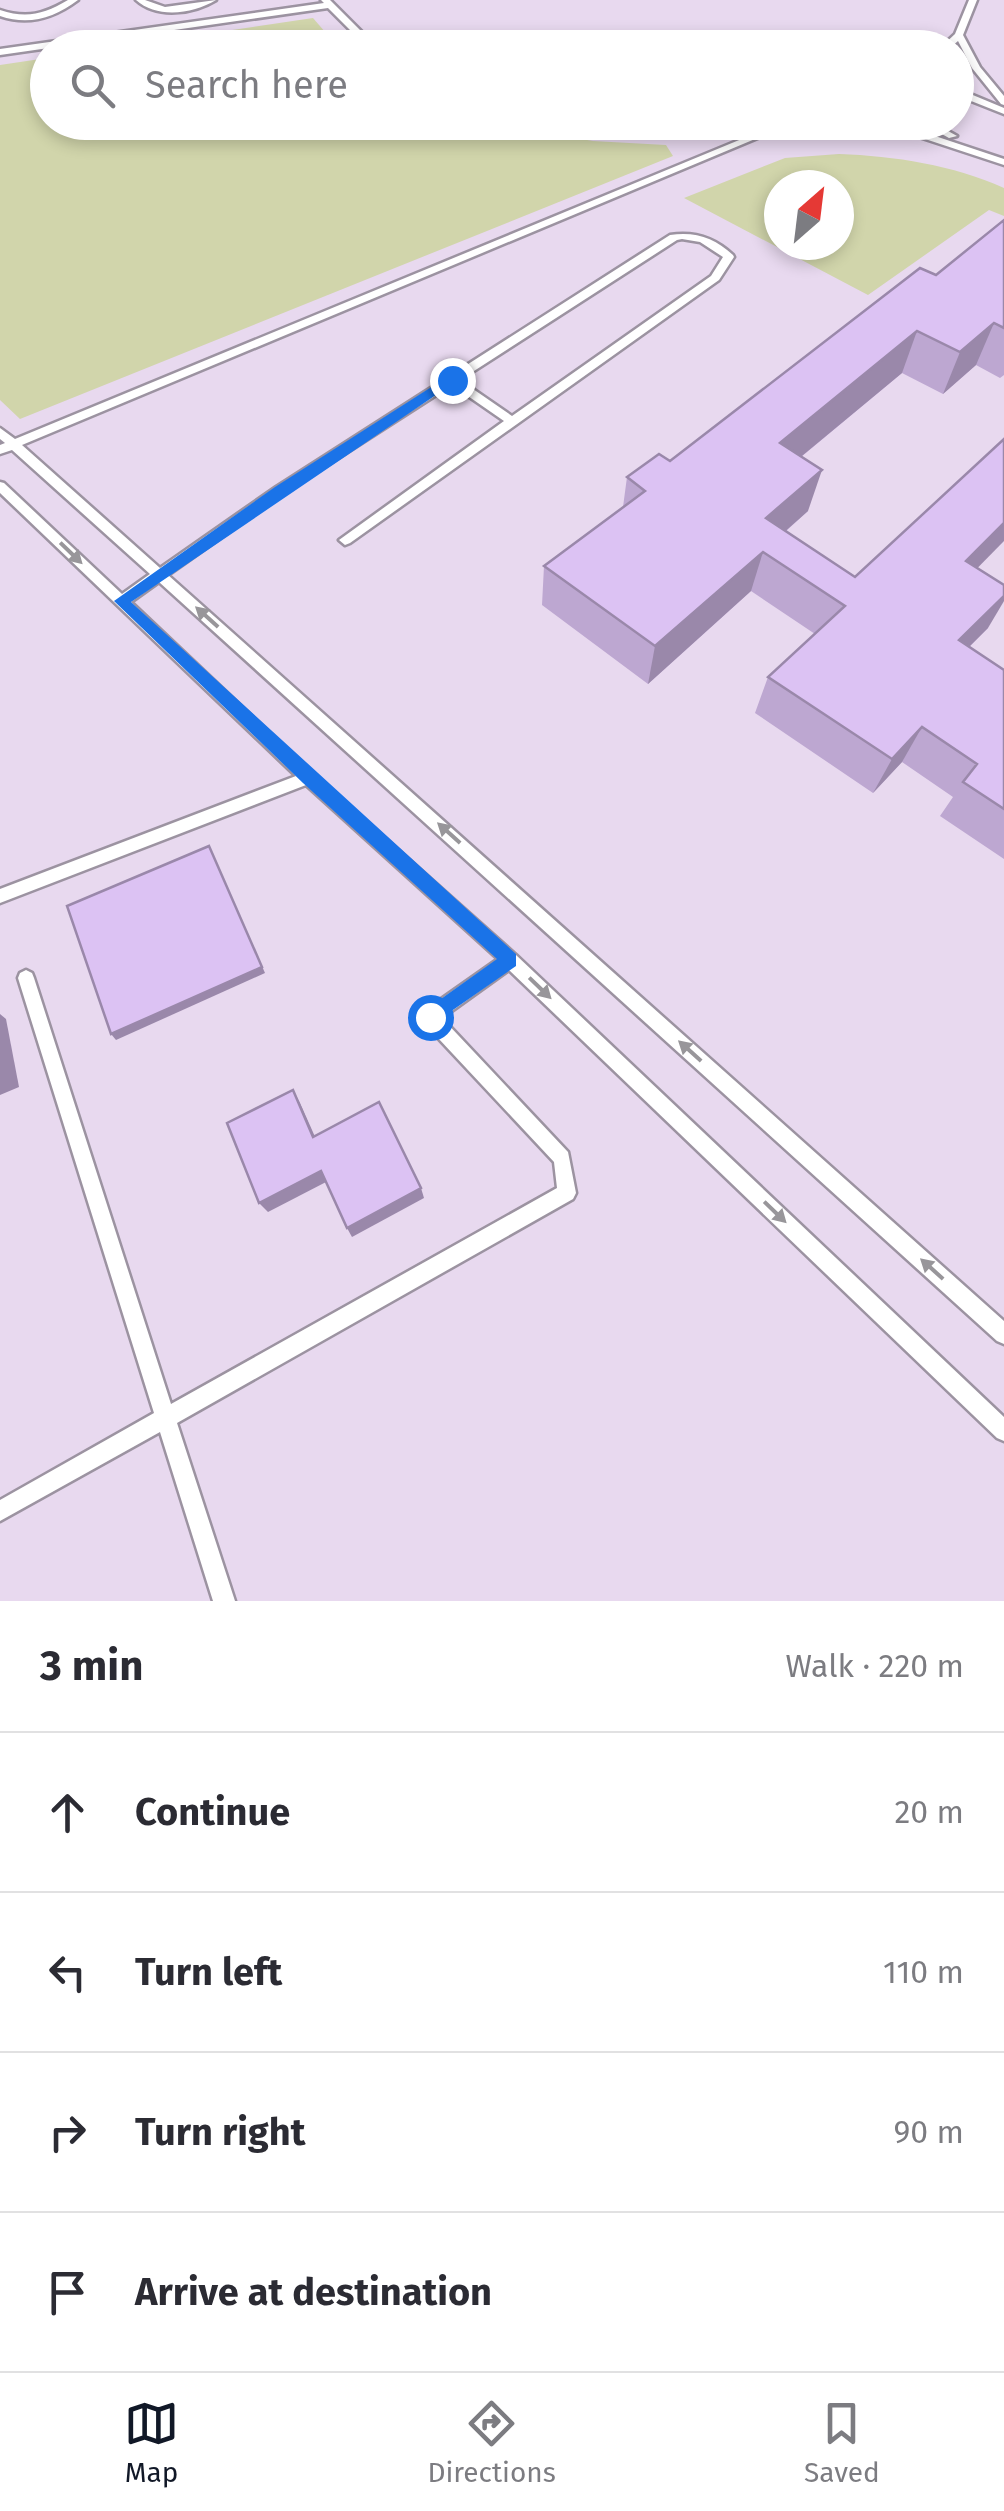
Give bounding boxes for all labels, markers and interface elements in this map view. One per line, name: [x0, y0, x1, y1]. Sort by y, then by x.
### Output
search box: [30, 30, 974, 140]
icon: search: [65, 58, 120, 113]
text: Search here: [145, 62, 348, 108]
north arrow: [764, 170, 854, 260]
route end: [430, 358, 476, 404]
one-way arrow: [58, 541, 82, 564]
one-way arrow: [195, 606, 220, 628]
one-way arrow: [437, 823, 462, 845]
one-way arrow: [527, 976, 551, 999]
route start: [408, 995, 454, 1041]
one-way arrow: [678, 1040, 702, 1063]
one-way arrow: [763, 1200, 787, 1223]
one-way arrow: [920, 1258, 945, 1280]
text: 3 min: [40, 1641, 143, 1691]
text: Walk · 220 m: [786, 1647, 964, 1685]
icon: ahead: [40, 1785, 95, 1840]
text: Continue: [135, 1789, 290, 1835]
text: 20 m: [894, 1793, 964, 1831]
icon: left: [40, 1945, 95, 2000]
text: Turn left: [135, 1949, 282, 1995]
text: 110 m: [883, 1953, 964, 1991]
icon: right: [40, 2105, 95, 2160]
text: Turn right: [135, 2109, 305, 2155]
text: 90 m: [893, 2113, 964, 2151]
icon: arrive: [40, 2265, 95, 2320]
text: Arrive at destination: [135, 2269, 492, 2315]
tab: Map: [124, 2396, 179, 2489]
tab: Directions: [427, 2396, 556, 2489]
tab: Saved: [804, 2396, 880, 2489]

